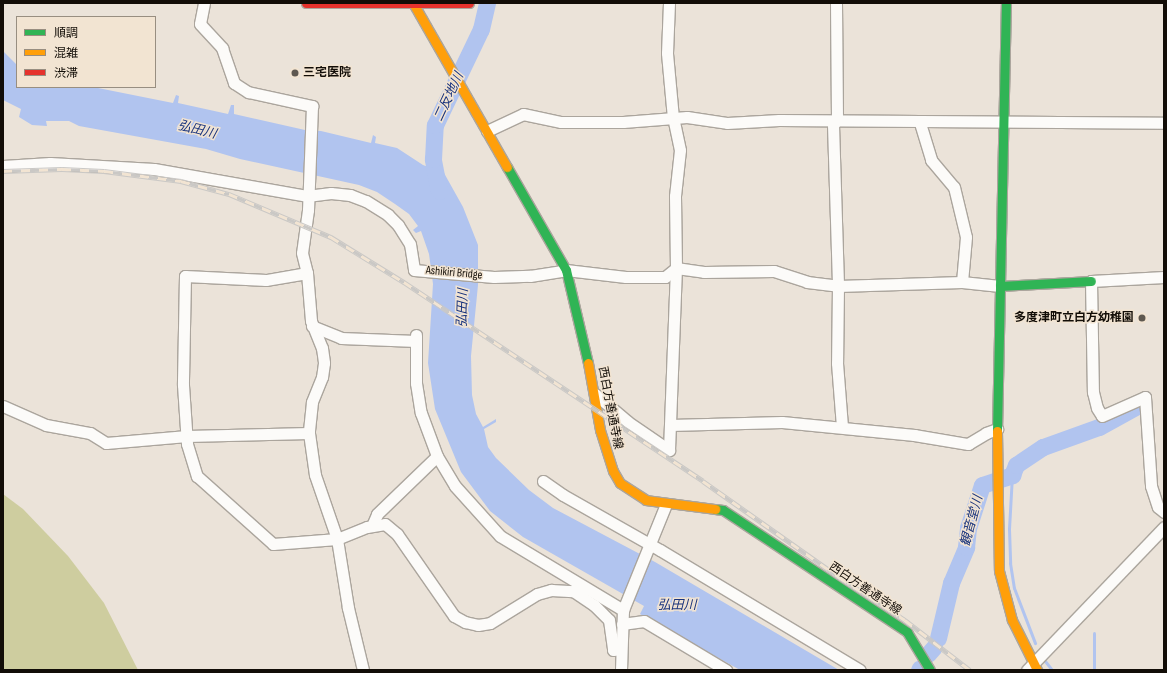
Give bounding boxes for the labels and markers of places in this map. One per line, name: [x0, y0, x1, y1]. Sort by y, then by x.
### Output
place label: 三宅医院: [303, 66, 351, 80]
marker: 三宅医院: [290, 68, 300, 78]
place label: 多度津町立白方幼稚園: [1014, 311, 1134, 325]
marker: 多度津町立白方幼稚園: [1137, 313, 1147, 323]

